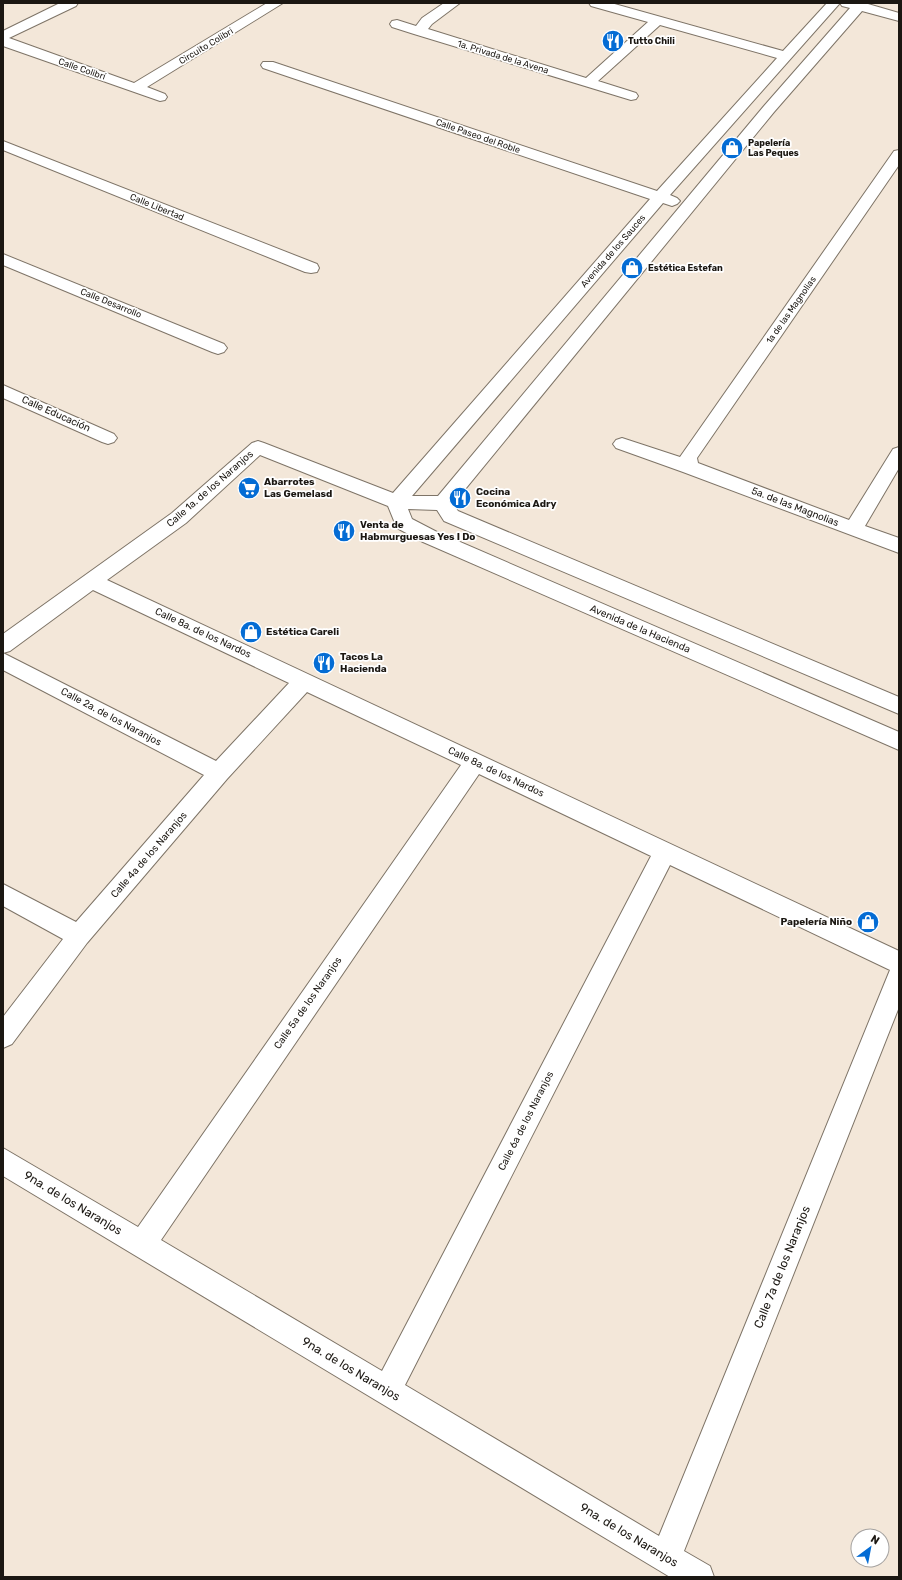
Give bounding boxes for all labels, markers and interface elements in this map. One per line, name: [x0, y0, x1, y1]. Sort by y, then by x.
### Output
street label: Circuito Colibri: [177, 26, 235, 66]
restaurant icon: Tutto Chili: [600, 28, 626, 54]
place label: Tutto Chili: [628, 36, 675, 46]
street label: 1a. Privada de la Avena: [456, 38, 550, 76]
street label: Calle Colibrí: [57, 56, 108, 82]
street label: Calle Paseo del Roble: [434, 117, 522, 155]
shop icon: Papelería Las Peques: [719, 135, 745, 161]
place label: Papelería Las Peques: [748, 138, 799, 158]
street label: Calle Libertad: [128, 192, 186, 222]
street label: Avenida de los Sauces: [579, 212, 648, 289]
shop icon: Estética Estefan: [619, 255, 645, 281]
place label: Estética Estefan: [648, 263, 723, 273]
street label: 1a de las Magnolias: [764, 274, 818, 345]
street label: Calle Desarrollo: [79, 286, 143, 320]
street label: Calle Educación: [20, 394, 92, 434]
street label: Calle 1a. de los Naranjos: [164, 448, 256, 530]
supermarket icon: Abarrotes Las Gemelasd: [236, 475, 262, 501]
place label: Abarrotes Las Gemelasd: [264, 476, 332, 500]
restaurant icon: Cocina Económica Adry: [447, 485, 473, 511]
street label: 5a. de las Magnolias: [750, 485, 840, 529]
place label: Cocina Económica Adry: [476, 486, 557, 510]
restaurant icon: Venta de Habmurguesas Yes I Do: [331, 518, 357, 544]
place label: Venta de Habmurguesas Yes I Do: [360, 519, 475, 543]
street label: Avenida de la Hacienda: [588, 602, 692, 656]
street label: Calle 8a. de los Nardos: [153, 605, 253, 661]
shop icon: Estética Careli: [238, 619, 264, 645]
place label: Estética Careli: [266, 626, 339, 638]
restaurant icon: Tacos La Hacienda: [311, 650, 337, 676]
place label: Tacos La Hacienda: [340, 651, 387, 675]
street label: Calle 2a. de los Naranjos: [59, 685, 163, 749]
street label: Calle 8a. de los Nardos: [446, 744, 546, 800]
street label: Calle 4a de los Naranjos: [108, 810, 190, 900]
shop icon: Papelería Niño: [855, 909, 881, 935]
place label: Papelería Niño: [780, 916, 852, 928]
street label: Calle 5a de los Naranjos: [272, 955, 344, 1051]
street label: Calle 6a de los Naranjos: [496, 1069, 556, 1173]
street label: 9na. de los Naranjos: [21, 1168, 125, 1238]
street label: Calle 7a de los Naranjos: [751, 1204, 813, 1330]
street label: 9na. de los Naranjos: [299, 1334, 403, 1404]
street label: 9na. de los Naranjos: [577, 1500, 681, 1570]
north arrow: [850, 1528, 890, 1568]
text: N: [868, 1532, 882, 1548]

